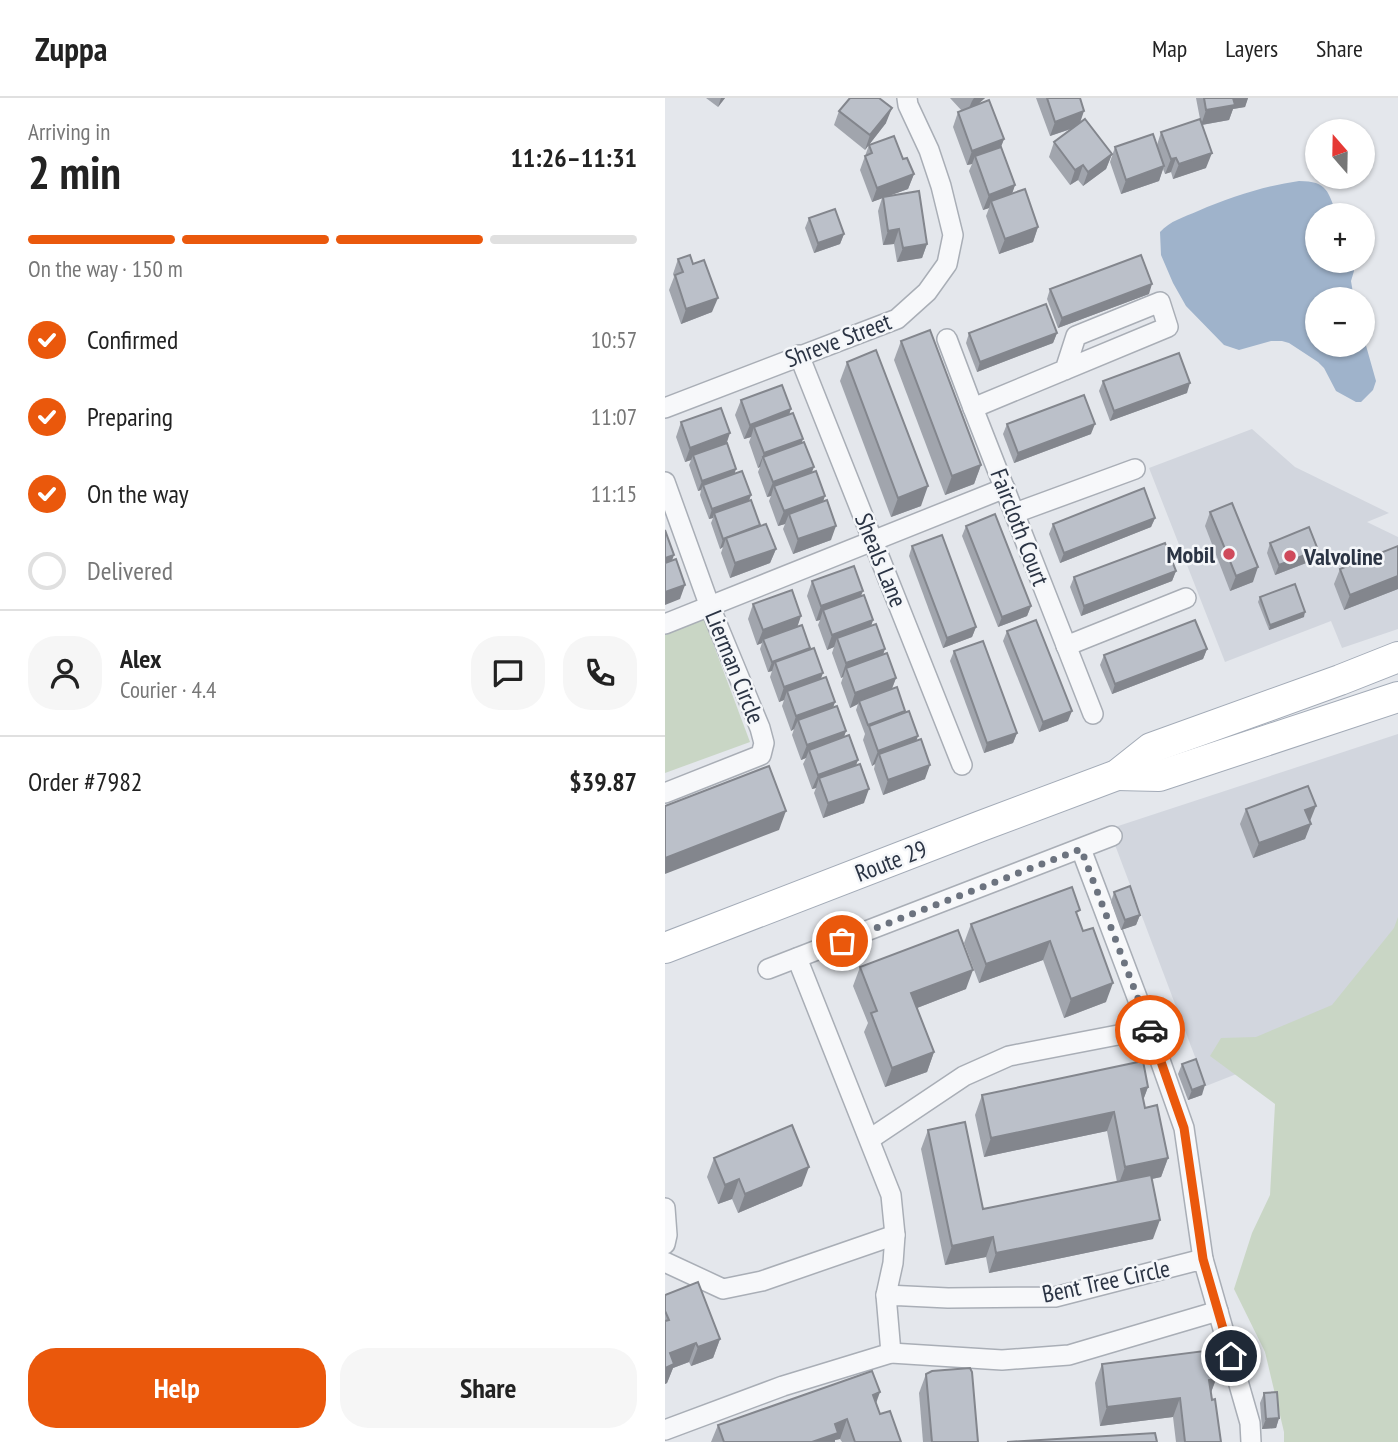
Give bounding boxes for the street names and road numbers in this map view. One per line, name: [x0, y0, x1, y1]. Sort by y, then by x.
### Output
street label: Shreve Street: [781, 306, 896, 374]
street label: Faircloth Court: [984, 464, 1057, 590]
street label: Sheals Lane: [848, 508, 914, 612]
street label: Lierman Circle: [698, 606, 772, 728]
street label: Route 29: [851, 833, 931, 889]
street label: Bent Tree Circle: [1039, 1252, 1173, 1310]

